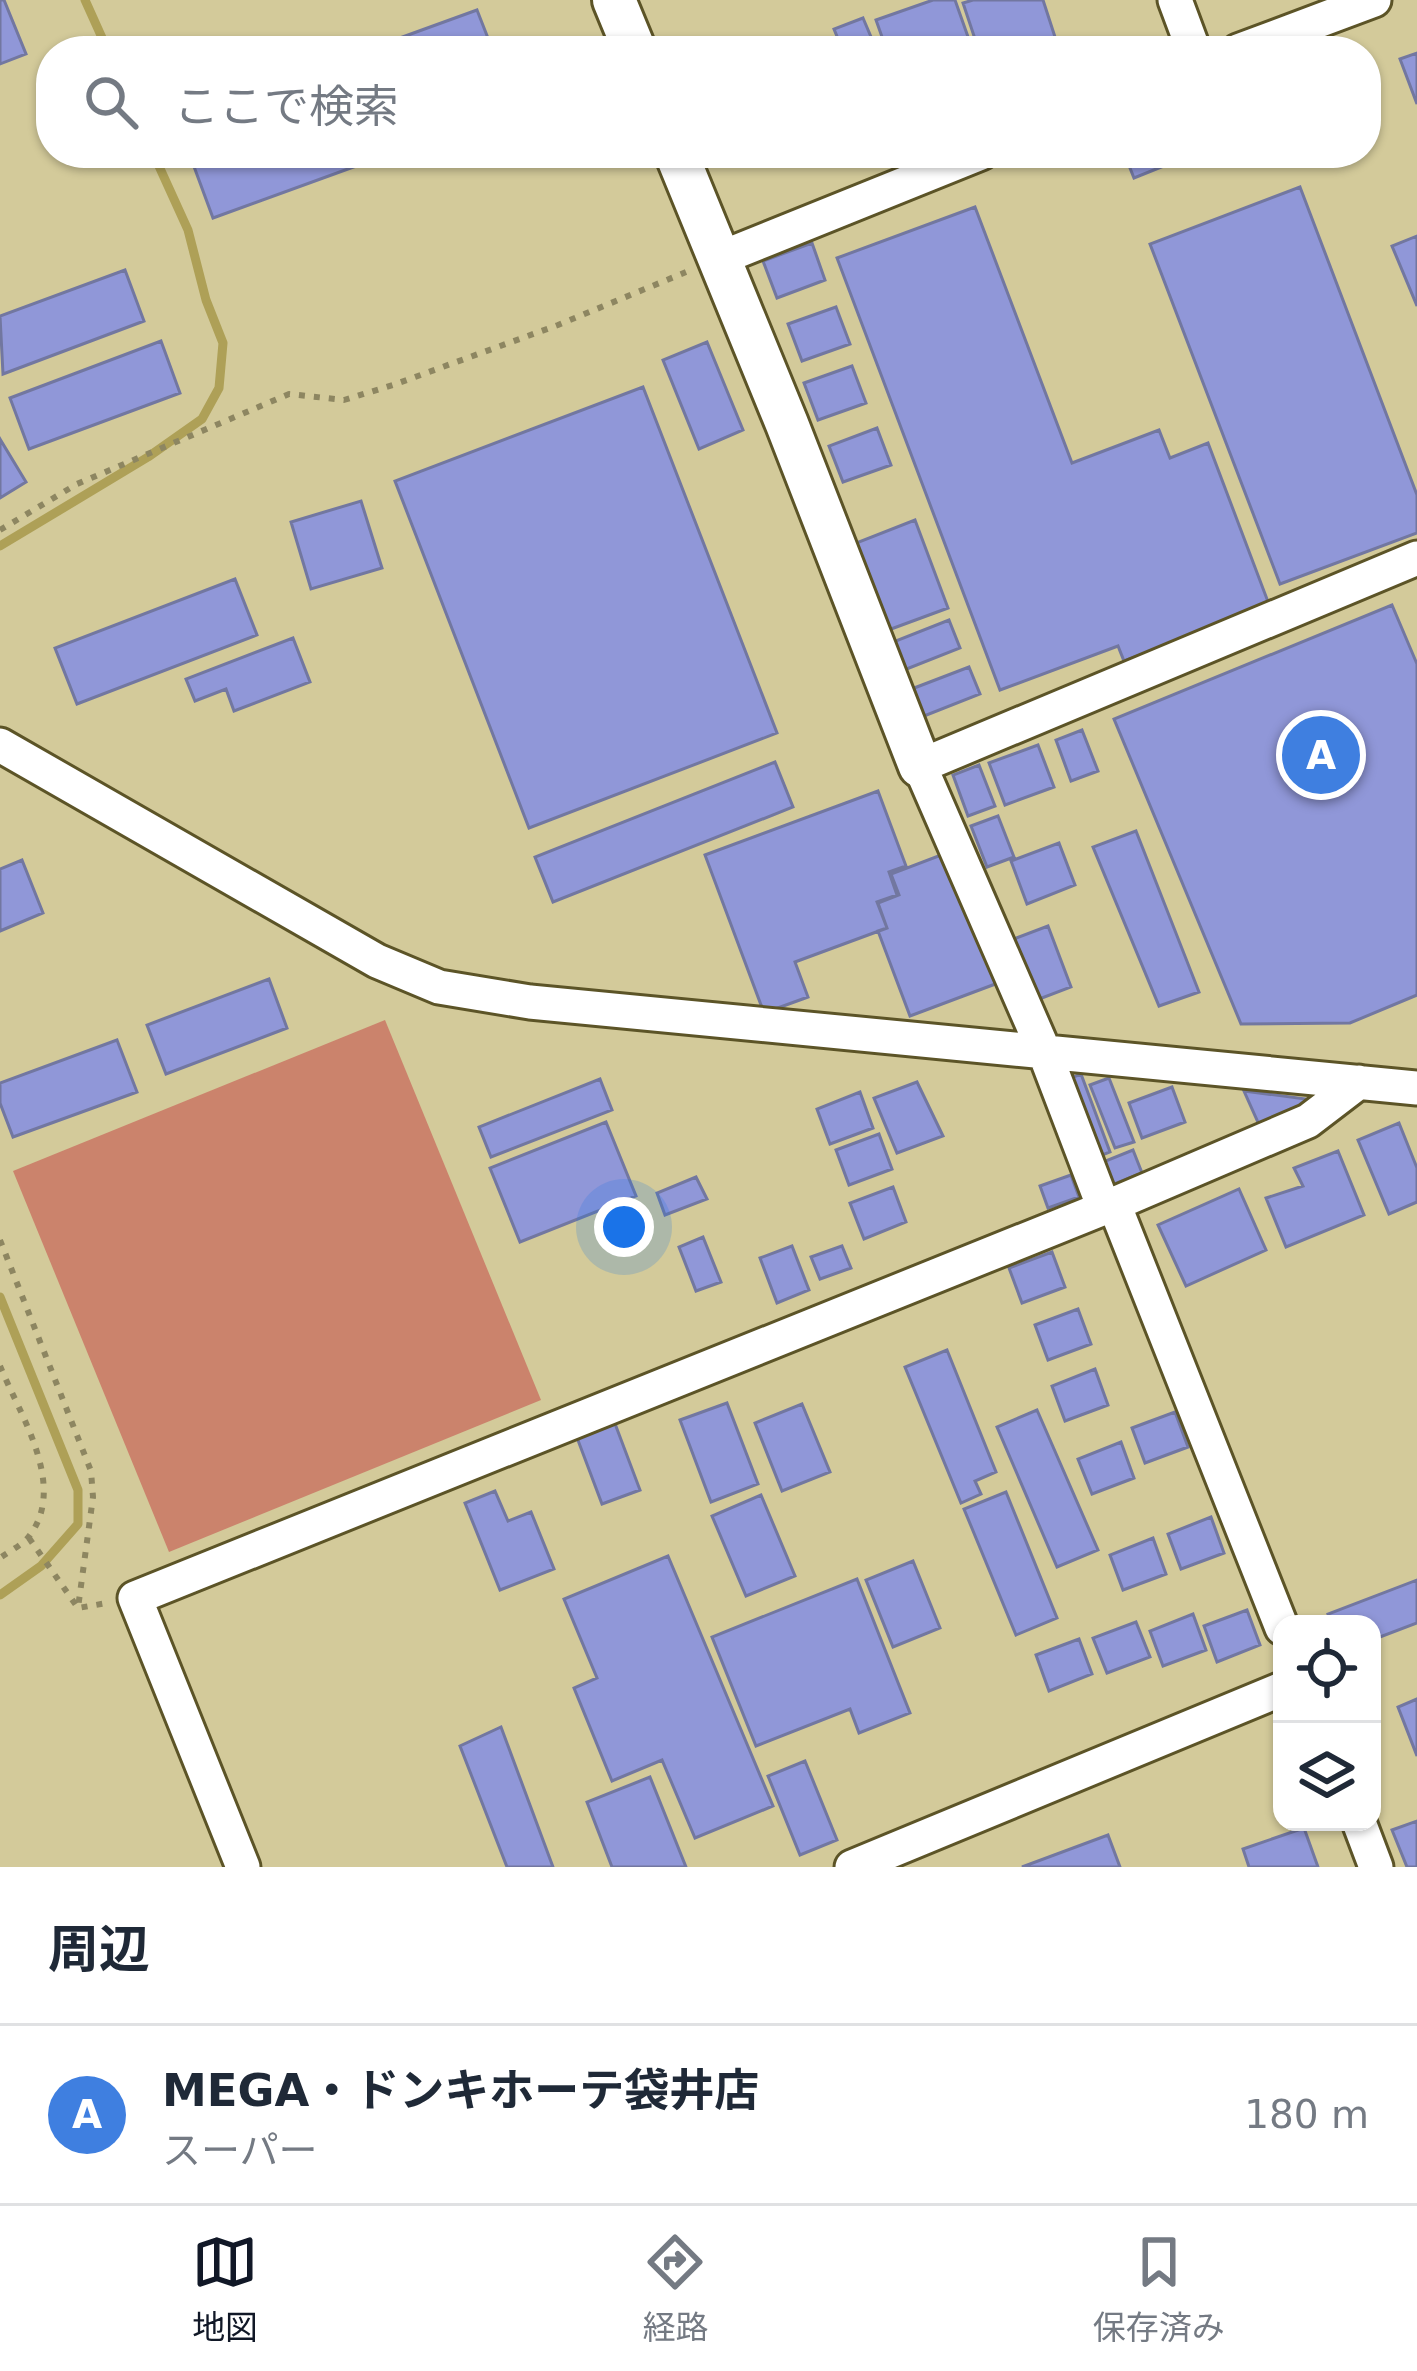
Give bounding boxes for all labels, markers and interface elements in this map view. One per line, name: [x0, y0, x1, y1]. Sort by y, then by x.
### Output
search box: [36, 36, 1381, 168]
icon: search: [78, 69, 144, 135]
text: ここで検索: [174, 80, 399, 133]
pin: A: [1282, 710, 1360, 800]
your location: [594, 1197, 654, 1257]
map controls: [1273, 1615, 1381, 1831]
button: locate: [1273, 1615, 1381, 1723]
button: layers: [1273, 1723, 1381, 1831]
text: 周辺: [48, 1920, 150, 1979]
text: MEGA・ドンキホーテ袋井店: [162, 2064, 759, 2117]
text: A: [72, 2092, 102, 2137]
text: 180 m: [1244, 2092, 1369, 2137]
text: スーパー: [162, 2128, 318, 2173]
tab: 地図: [192, 2229, 258, 2349]
tab: 経路: [642, 2229, 708, 2349]
tab: 保存済み: [1093, 2229, 1225, 2349]

